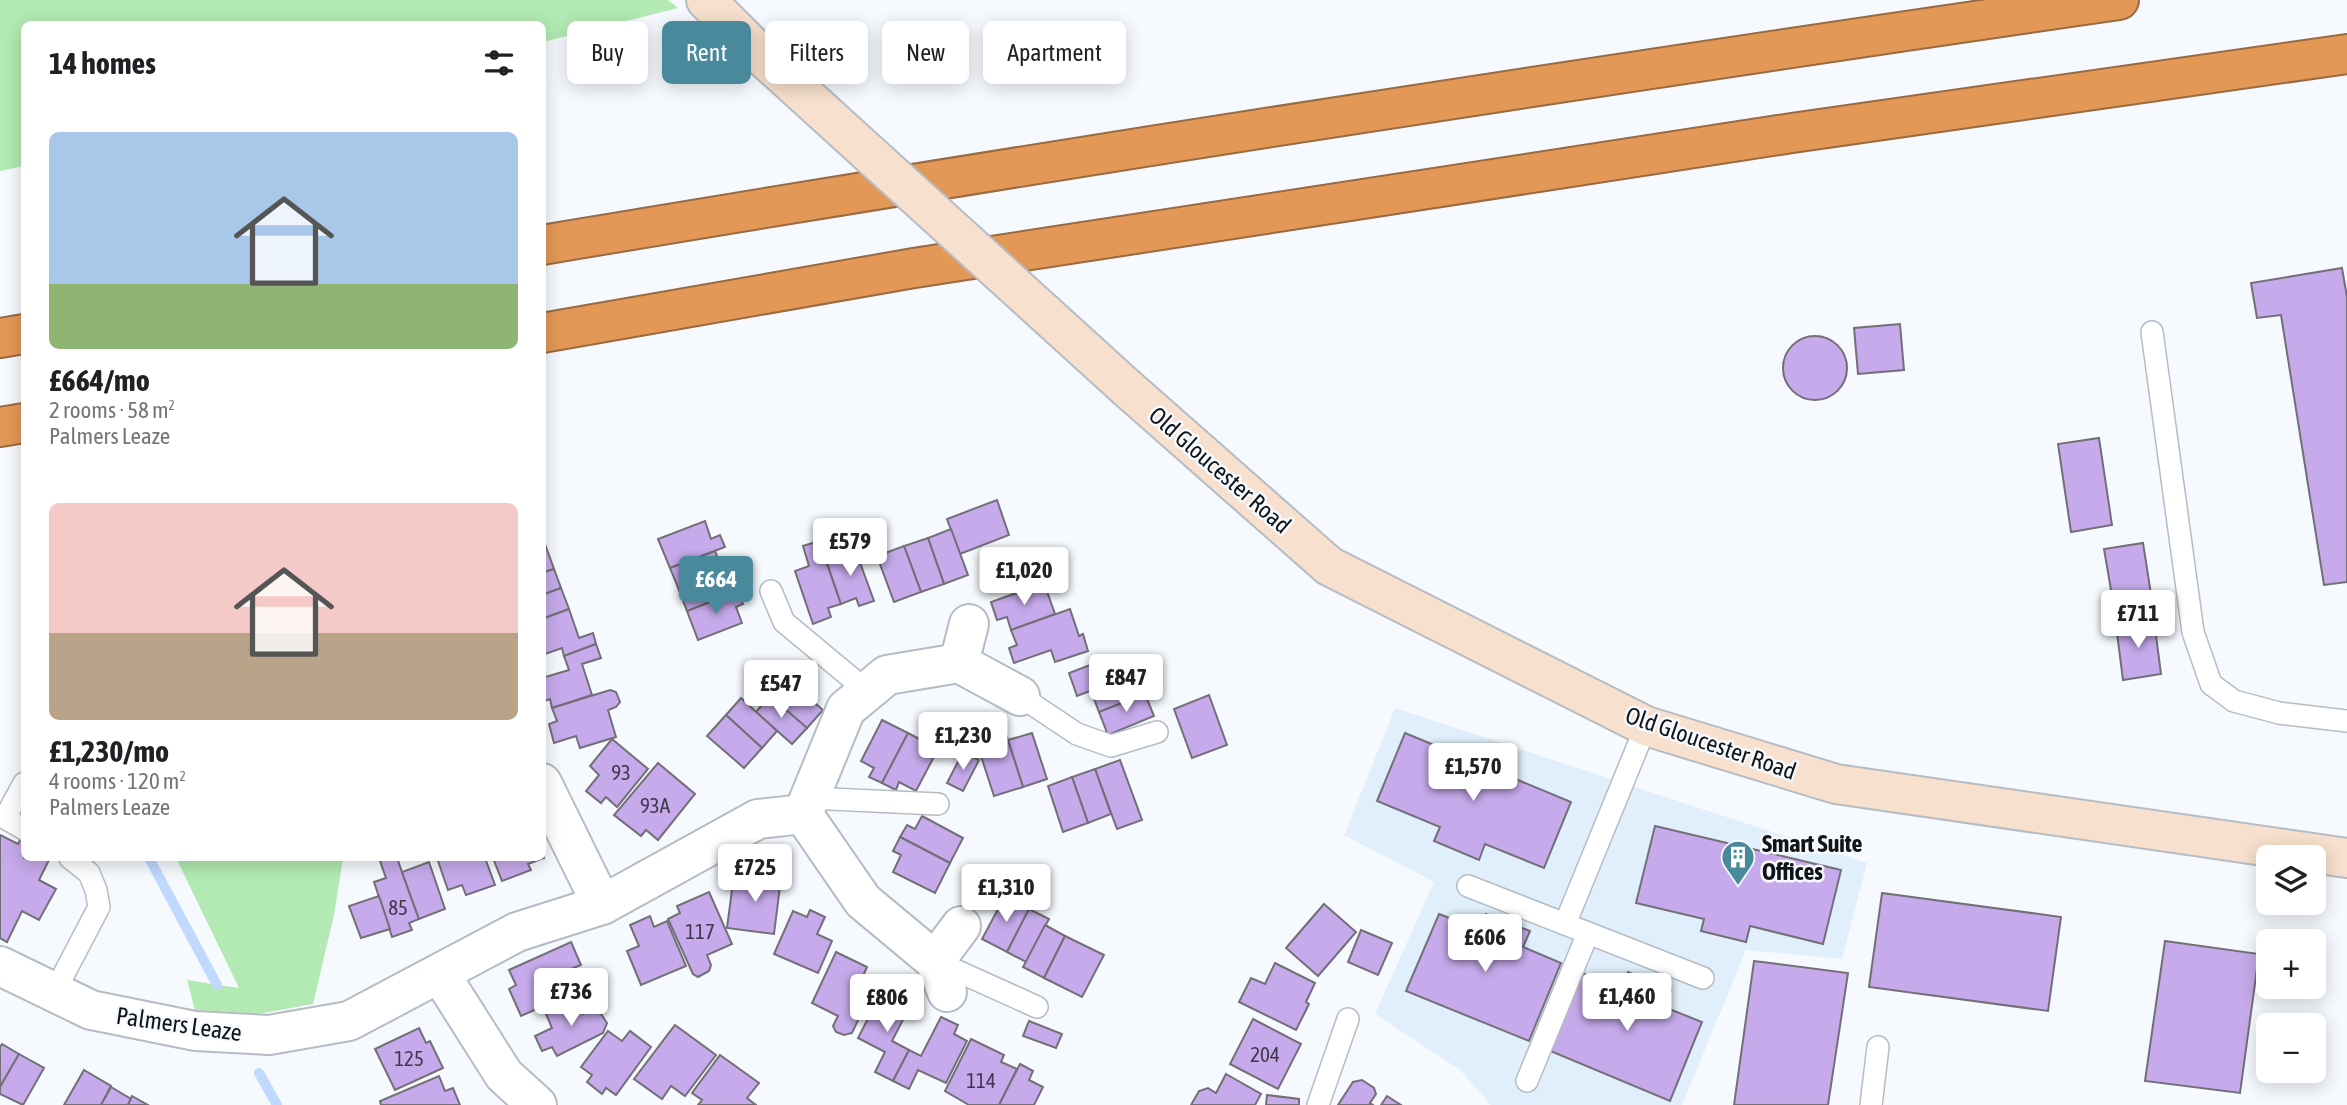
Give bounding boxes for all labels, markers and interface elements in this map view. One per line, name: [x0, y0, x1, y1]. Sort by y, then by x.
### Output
chip: Buy: [567, 21, 648, 84]
chip: Rent: [662, 21, 751, 84]
chip: Filters: [765, 21, 868, 84]
chip: New: [882, 21, 969, 84]
chip: Apartment: [983, 21, 1126, 84]
icon: filters: [480, 44, 518, 82]
text: 14 homes: [49, 46, 156, 80]
icon: home: [221, 178, 347, 304]
text: £664/mo: [49, 363, 150, 397]
text: 2 rooms · 58 m²: [49, 397, 175, 423]
street label: Old Gloucester Road: [1144, 401, 1296, 539]
text: Palmers Leaze: [49, 423, 170, 449]
pin: £579: [809, 518, 891, 578]
text: £579: [829, 528, 871, 554]
pin: £1,020: [967, 548, 1081, 607]
icon: home: [221, 549, 347, 675]
pin: £664: [675, 556, 757, 616]
text: £1,020: [996, 557, 1053, 583]
text: £664: [695, 566, 737, 592]
pin: £711: [2097, 590, 2179, 650]
text: £711: [2117, 600, 2159, 626]
pin: £847: [1085, 654, 1167, 714]
pin: £547: [740, 660, 822, 720]
text: £847: [1105, 664, 1147, 690]
text: £547: [760, 670, 802, 696]
street label: Old Gloucester Road: [1622, 701, 1800, 785]
pin: £1,230: [906, 712, 1020, 772]
text: £1,230: [935, 722, 992, 748]
text: £1,230/mo: [49, 734, 169, 768]
pin: £1,570: [1416, 744, 1530, 803]
text: £1,570: [1445, 753, 1502, 779]
house number: 93: [611, 760, 631, 784]
text: 4 rooms · 120 m²: [49, 768, 186, 794]
house number: 93A: [640, 793, 671, 817]
text: Palmers Leaze: [49, 794, 170, 820]
place label: Smart Suite Offices: [1762, 830, 1862, 885]
building icon: Smart Suite Offices: [1719, 838, 1757, 887]
pin: £725: [714, 844, 796, 904]
map controls: [2256, 845, 2326, 1083]
button: layers: [2256, 845, 2326, 915]
text: £725: [734, 854, 776, 880]
pin: £1,310: [949, 864, 1063, 924]
text: £1,310: [978, 874, 1035, 900]
house number: 85: [388, 895, 408, 919]
pin: £606: [1444, 914, 1526, 974]
house number: 117: [685, 919, 715, 943]
text: £606: [1464, 924, 1506, 950]
button: +: [2256, 929, 2326, 999]
pin: £736: [530, 968, 612, 1028]
pin: £806: [846, 974, 928, 1034]
pin: £1,460: [1570, 974, 1684, 1033]
text: £736: [550, 978, 592, 1004]
text: £1,460: [1599, 983, 1656, 1009]
text: £806: [866, 984, 908, 1010]
street label: Palmers Leaze: [115, 1002, 243, 1046]
button: −: [2256, 1013, 2326, 1083]
house number: 204: [1250, 1042, 1280, 1066]
house number: 125: [394, 1046, 424, 1070]
house number: 114: [966, 1068, 996, 1092]

